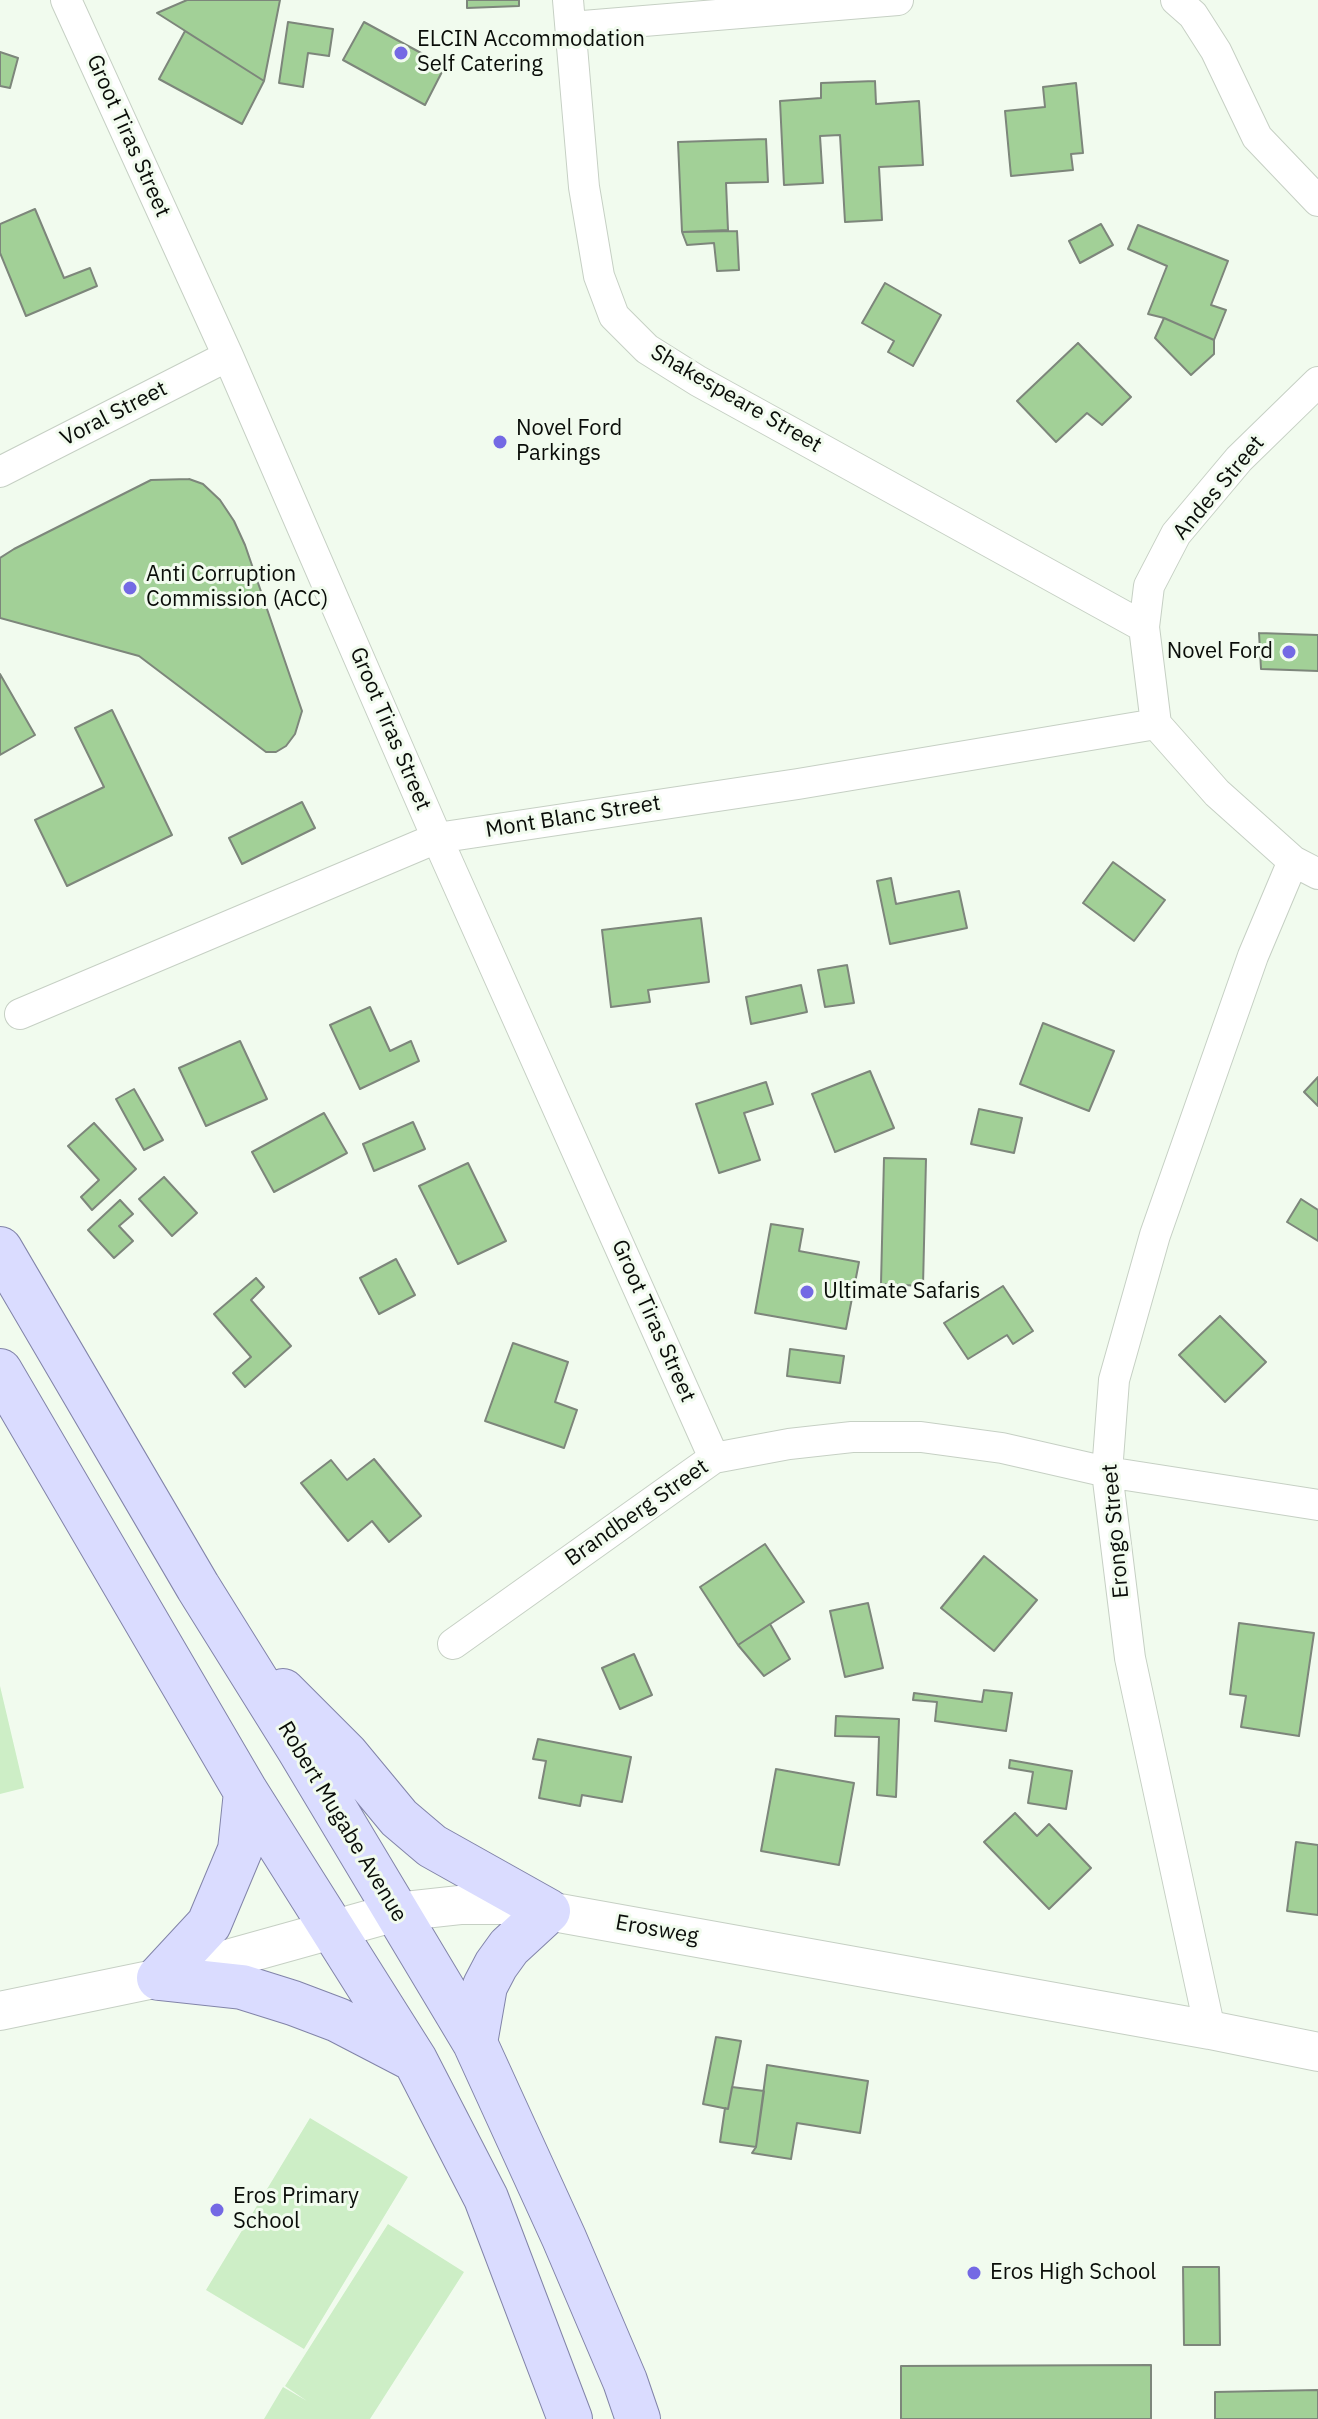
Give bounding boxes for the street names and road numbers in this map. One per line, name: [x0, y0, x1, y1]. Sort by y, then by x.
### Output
street label: Groot Tiras Street: [80, 51, 176, 221]
street label: Shakespeare Street: [646, 339, 826, 459]
street label: Voral Street: [56, 376, 172, 452]
street label: Andes Street: [1168, 431, 1270, 545]
street label: Groot Tiras Street: [344, 643, 436, 815]
street label: Mont Blanc Street: [484, 790, 662, 844]
street label: Groot Tiras Street: [605, 1236, 701, 1406]
street label: Brandberg Street: [560, 1454, 714, 1572]
street label: Erongo Street: [1097, 1463, 1135, 1599]
street label: Robert Mugabe Avenue: [272, 1717, 412, 1927]
street label: Erosweg: [613, 1910, 701, 1950]

